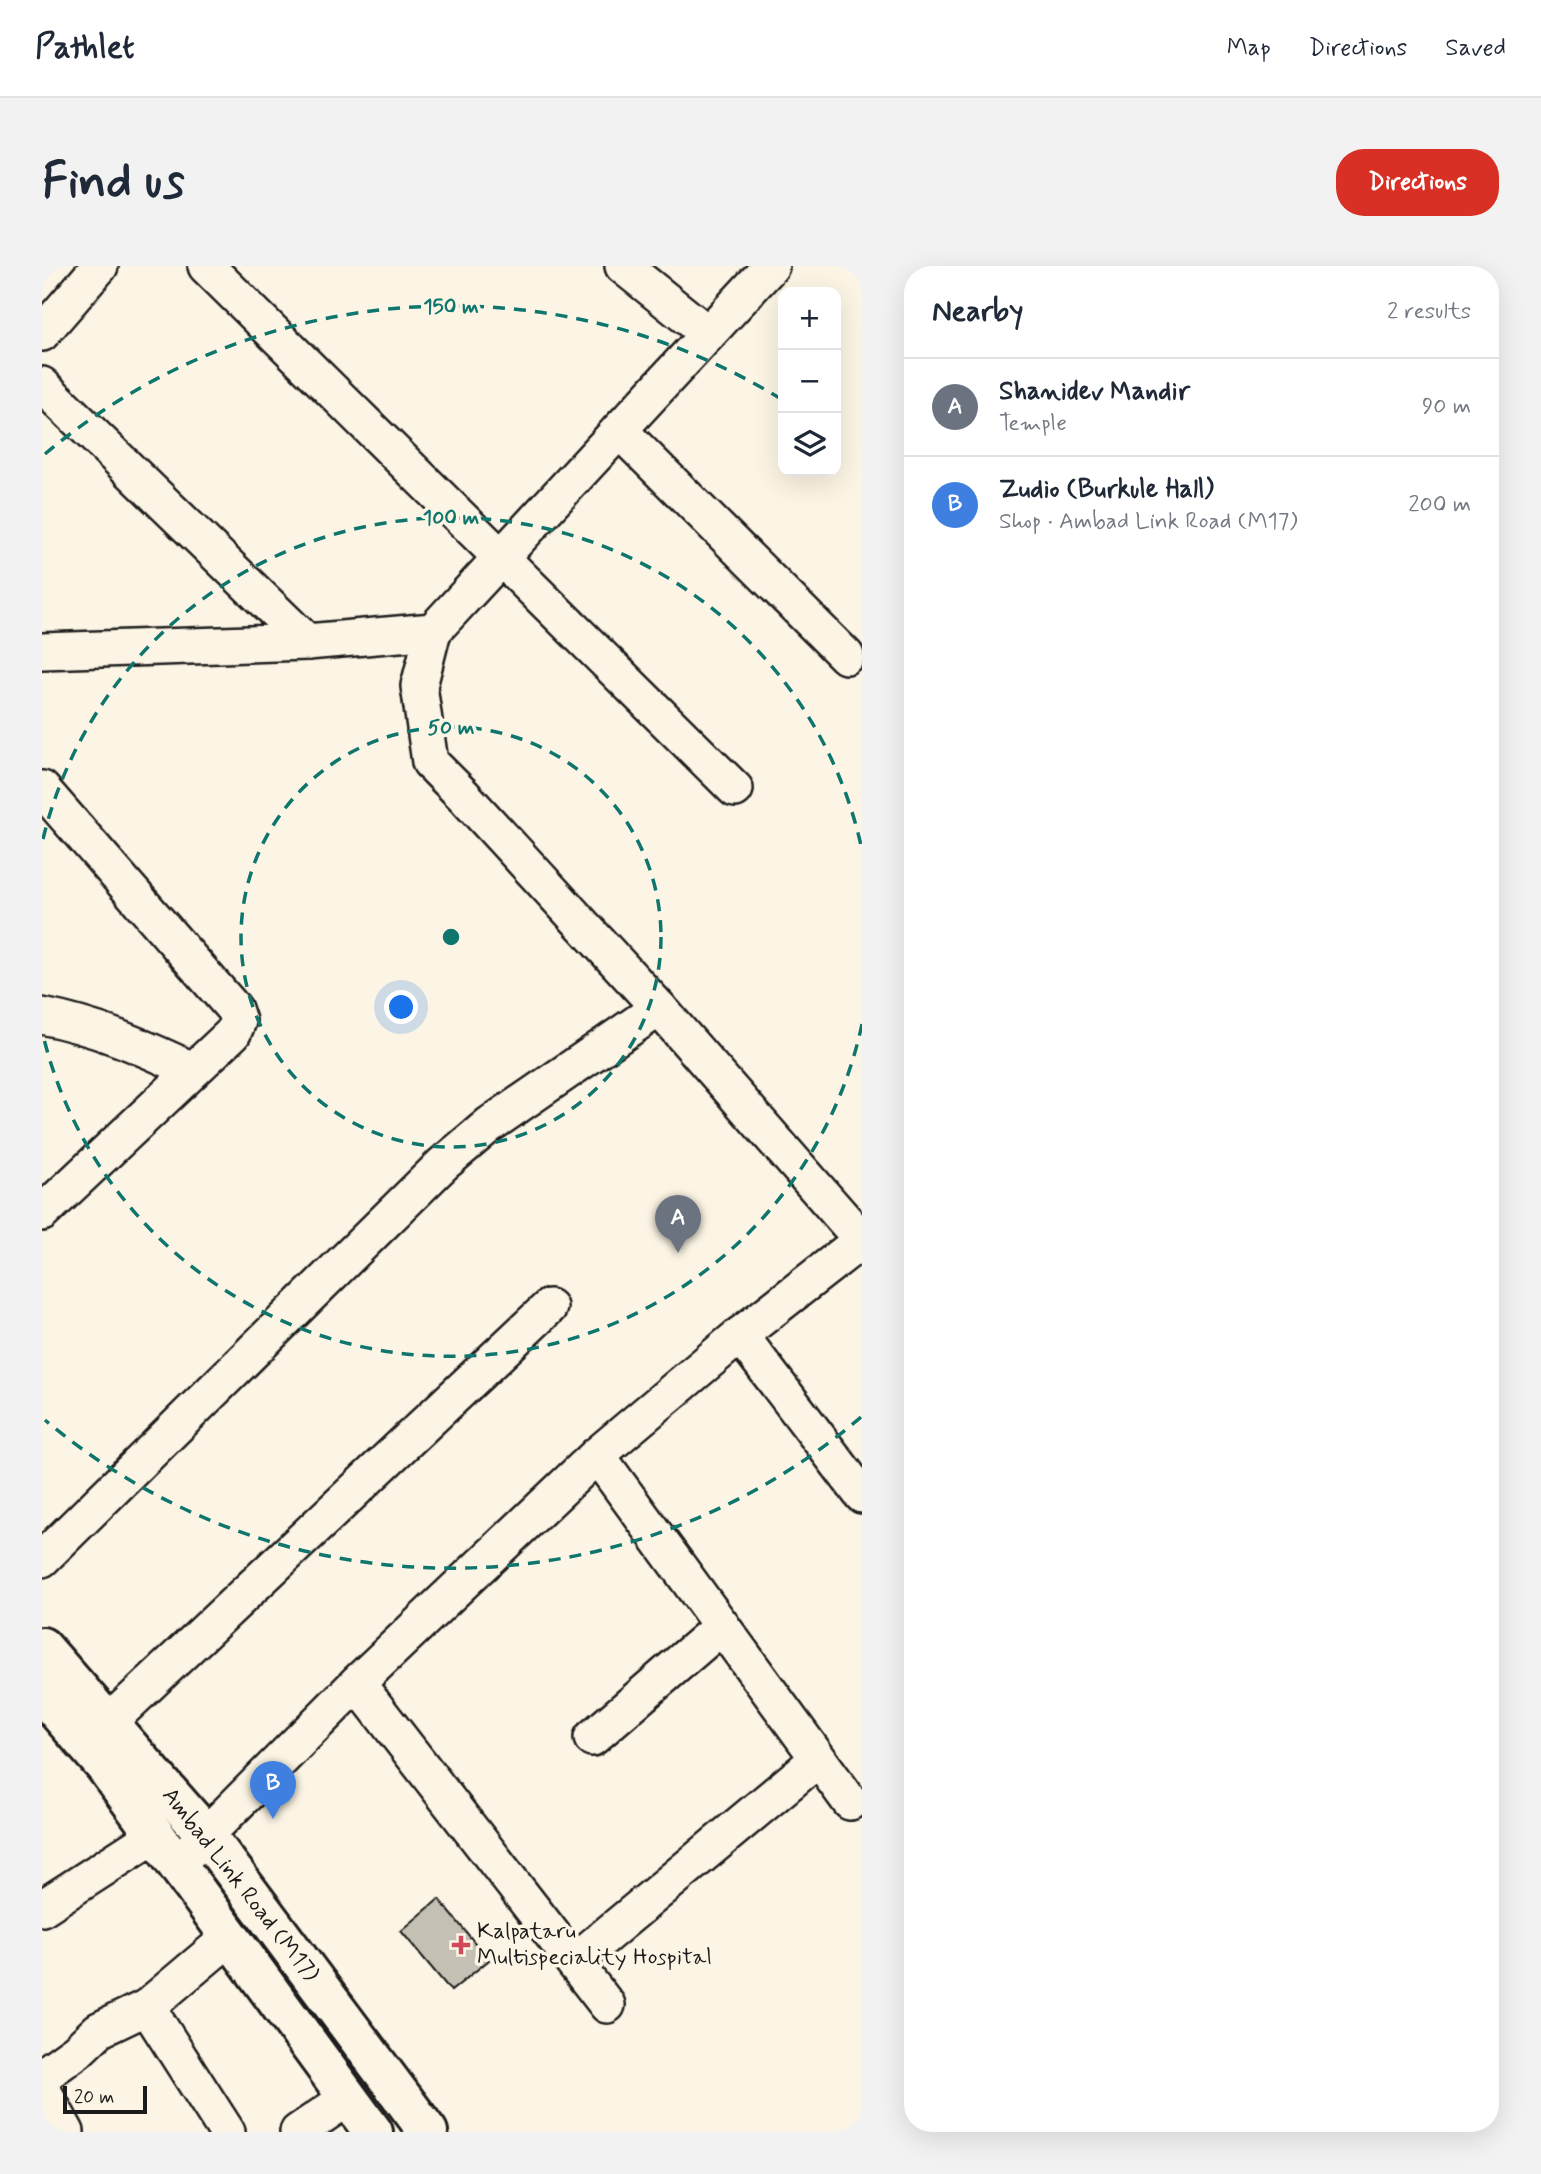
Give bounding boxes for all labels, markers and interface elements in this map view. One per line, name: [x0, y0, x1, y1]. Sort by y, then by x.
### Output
text: Pathlet: [35, 26, 135, 70]
text: Map: [1227, 33, 1271, 64]
text: Directions: [1309, 33, 1407, 64]
text: Saved: [1445, 33, 1506, 64]
button: Directions: [1336, 149, 1499, 216]
text: Find us: [42, 150, 185, 215]
map controls: [778, 287, 841, 476]
button: +: [778, 287, 841, 350]
text: Nearby: [932, 292, 1023, 331]
text: 150 m: [423, 293, 479, 321]
text: 2 results: [1387, 297, 1471, 327]
button: −: [778, 350, 841, 413]
text: Shanidev Mandir: [999, 375, 1190, 409]
text: A: [947, 392, 963, 422]
text: 90 m: [1422, 392, 1471, 422]
text: Temple: [999, 409, 1067, 439]
button: layers: [778, 413, 841, 476]
text: Zudio (Burkule Hall): [999, 473, 1214, 507]
text: B: [948, 490, 962, 520]
text: 200 m: [1408, 490, 1471, 520]
text: 100 m: [423, 504, 479, 532]
text: Shop · Ambad Link Road (M17): [999, 507, 1298, 537]
text: 50 m: [428, 714, 475, 742]
centre of rings: [439, 925, 463, 949]
your location: [384, 990, 418, 1024]
pin: A: [655, 1195, 701, 1253]
pin: B: [250, 1761, 296, 1819]
street label: Ambad Link Road (M17): [155, 1782, 325, 1988]
place label: Kalpataru Multispeciality Hospital: [477, 1917, 712, 1973]
marker: Kalpataru Multispeciality Hospital: [451, 1935, 471, 1955]
scale bar: [63, 2083, 147, 2115]
text: 20 m: [74, 2085, 114, 2110]

